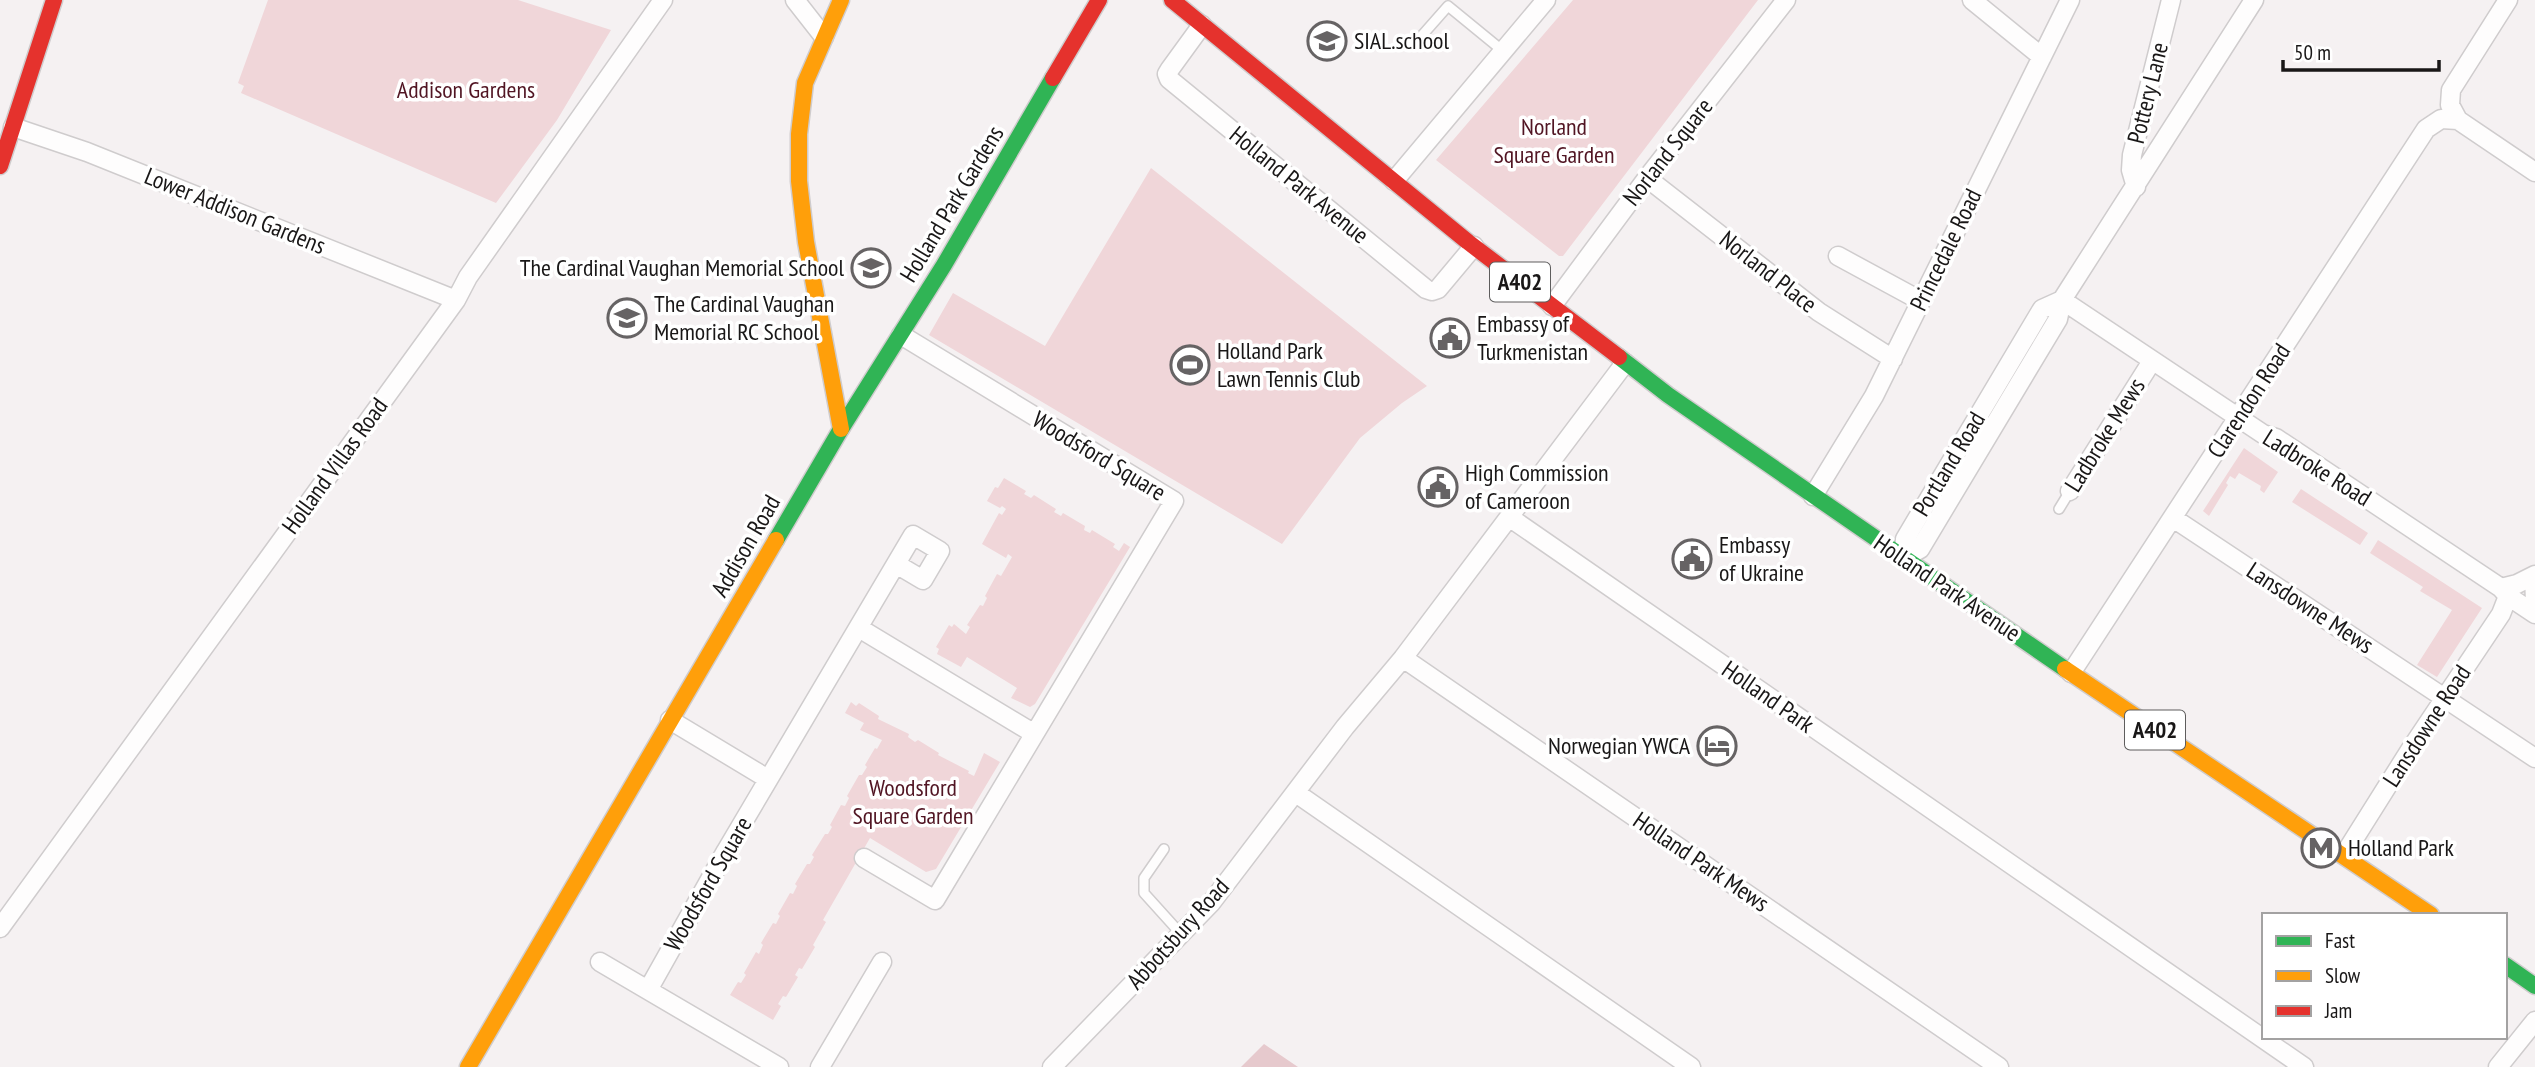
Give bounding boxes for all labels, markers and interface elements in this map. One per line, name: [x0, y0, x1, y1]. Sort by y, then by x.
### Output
school or university icon: SIAL.school: [1306, 20, 1348, 62]
place label: SIAL.school: [1354, 25, 1449, 56]
scale bar: [2283, 28, 2439, 72]
street label: Pottery Lane: [2120, 39, 2175, 147]
text: 50 m: [2294, 39, 2331, 66]
park label: Addison Gardens: [397, 74, 535, 105]
street label: Norland Square: [1616, 92, 1719, 212]
park label: Norland Square Garden: [1493, 111, 1615, 170]
street label: Holland Park Avenue: [1223, 119, 1375, 250]
street label: Holland Park Gardens: [893, 120, 1010, 288]
street label: Lower Addison Gardens: [140, 160, 330, 261]
street label: Princedale Road: [1903, 184, 1988, 316]
street label: Norland Place: [1713, 224, 1823, 319]
school or university icon: The Cardinal Vaughan Memorial School: [850, 247, 892, 289]
place label: The Cardinal Vaughan Memorial School: [520, 252, 844, 283]
road number: A402: [1490, 262, 1550, 302]
place label: The Cardinal Vaughan Memorial RC School: [654, 288, 834, 347]
school or university icon: The Cardinal Vaughan Memorial RC School: [606, 297, 648, 339]
place label: Embassy of Turkmenistan: [1477, 308, 1588, 367]
public building icon: Embassy of Turkmenistan: [1429, 317, 1471, 359]
place label: Holland Park Lawn Tennis Club: [1217, 335, 1360, 394]
street label: Clarendon Road: [2200, 338, 2297, 464]
sports icon: Holland Park Lawn Tennis Club: [1169, 344, 1211, 386]
street label: Ladbroke Mews: [2057, 372, 2152, 497]
street label: Holland Villas Road: [275, 392, 394, 540]
street label: Woodsford Square: [1027, 404, 1172, 508]
street label: Portland Road: [1905, 406, 1992, 522]
street label: Ladbroke Road: [2257, 422, 2377, 513]
place label: High Commission of Cameroon: [1465, 457, 1609, 516]
public building icon: High Commission of Cameroon: [1417, 466, 1459, 508]
street label: Addison Road: [704, 489, 787, 602]
street label: Holland Park Avenue: [1868, 527, 2027, 648]
place label: Embassy of Ukraine: [1719, 529, 1804, 588]
public building icon: Embassy of Ukraine: [1671, 538, 1713, 580]
street label: Lansdowne Mews: [2241, 555, 2380, 660]
street label: Holland Park: [1716, 654, 1821, 740]
street label: Lansdowne Road: [2376, 659, 2477, 792]
road number: A402: [2125, 710, 2185, 750]
hotel icon: Norwegian YWCA: [1696, 725, 1738, 767]
place label: Norwegian YWCA: [1548, 730, 1691, 761]
park label: Woodsford Square Garden: [852, 772, 974, 831]
street label: Holland Park Mews: [1627, 805, 1775, 918]
street label: Woodsford Square: [657, 811, 759, 956]
metro station icon: Holland Park: [2300, 827, 2342, 869]
place label: Holland Park: [2348, 832, 2454, 863]
street label: Abbotsbury Road: [1120, 872, 1236, 996]
legend: [2262, 913, 2507, 1039]
text: Fast: [2325, 927, 2355, 954]
text: Slow: [2325, 962, 2361, 989]
text: Jam: [2324, 997, 2352, 1024]

